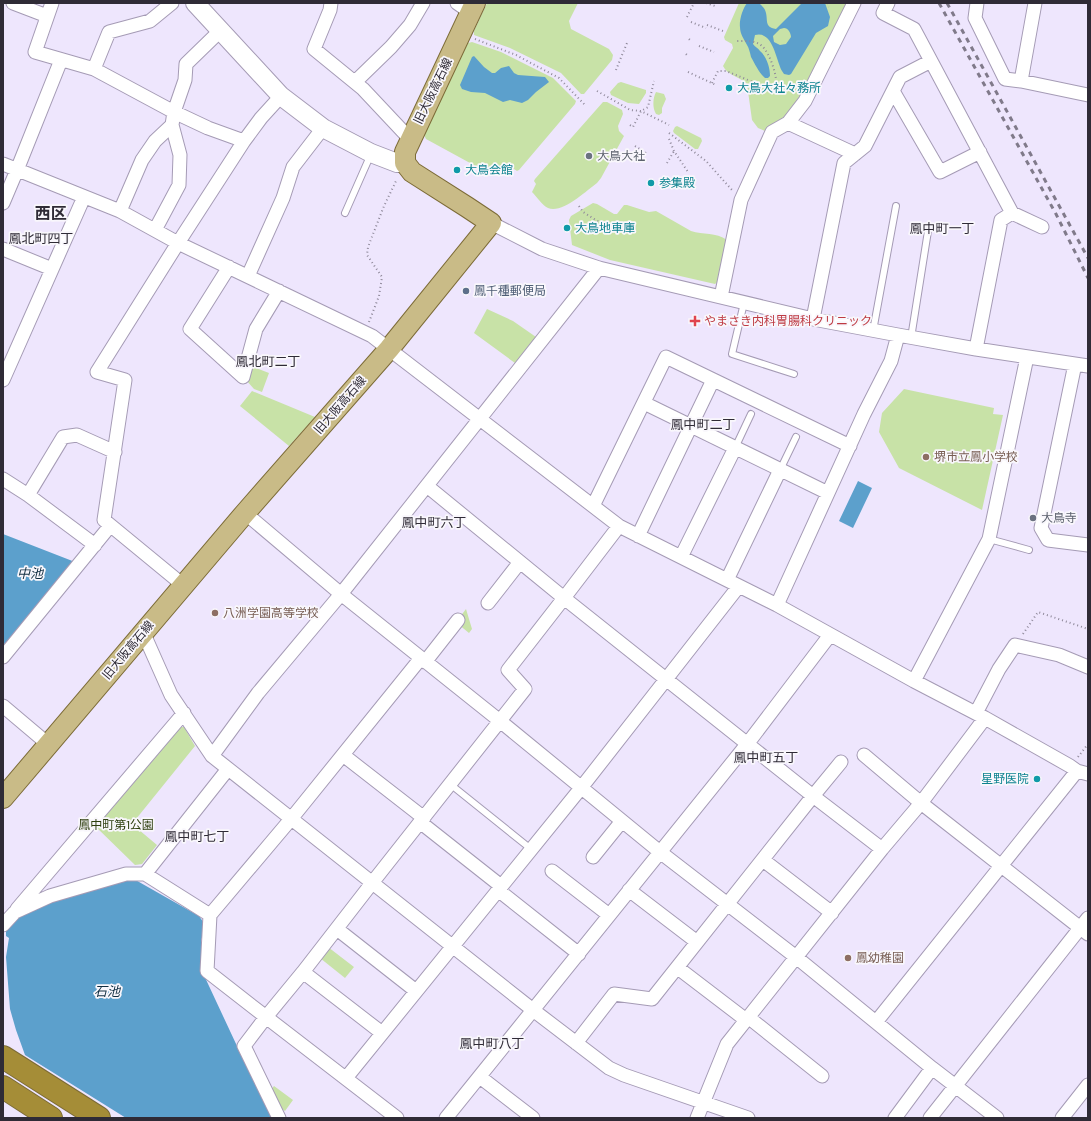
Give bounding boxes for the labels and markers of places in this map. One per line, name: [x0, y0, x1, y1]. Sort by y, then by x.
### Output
place label: 大鳥大社々務所: [737, 80, 821, 96]
marker: 大鳥大社々務所: [724, 83, 734, 93]
place label: 大鳥大社: [597, 148, 645, 164]
marker: 大鳥大社: [584, 151, 594, 161]
place label: 大鳥会館: [465, 162, 513, 178]
marker: 大鳥会館: [452, 165, 462, 175]
place label: 参集殿: [659, 175, 695, 191]
marker: 参集殿: [646, 178, 656, 188]
place label: 大鳥地車庫: [575, 220, 635, 236]
marker: 大鳥地車庫: [562, 223, 572, 233]
place label: 鳳千種郵便局: [474, 283, 546, 299]
marker: 鳳千種郵便局: [461, 286, 471, 296]
place label: やまさき内科胃腸科クリニック: [704, 313, 872, 329]
marker: やまさき内科胃腸科クリニック: [689, 315, 701, 327]
place label: 堺市立鳳小学校: [934, 449, 1018, 465]
marker: 堺市立鳳小学校: [921, 452, 931, 462]
place label: 大鳥寺: [1041, 510, 1077, 526]
marker: 大鳥寺: [1028, 513, 1038, 523]
place label: 八洲学園高等学校: [223, 605, 319, 621]
marker: 八洲学園高等学校: [210, 608, 220, 618]
place label: 星野医院: [981, 771, 1029, 787]
marker: 星野医院: [1032, 774, 1042, 784]
place label: 鳳幼稚園: [856, 950, 904, 966]
marker: 鳳幼稚園: [843, 953, 853, 963]

